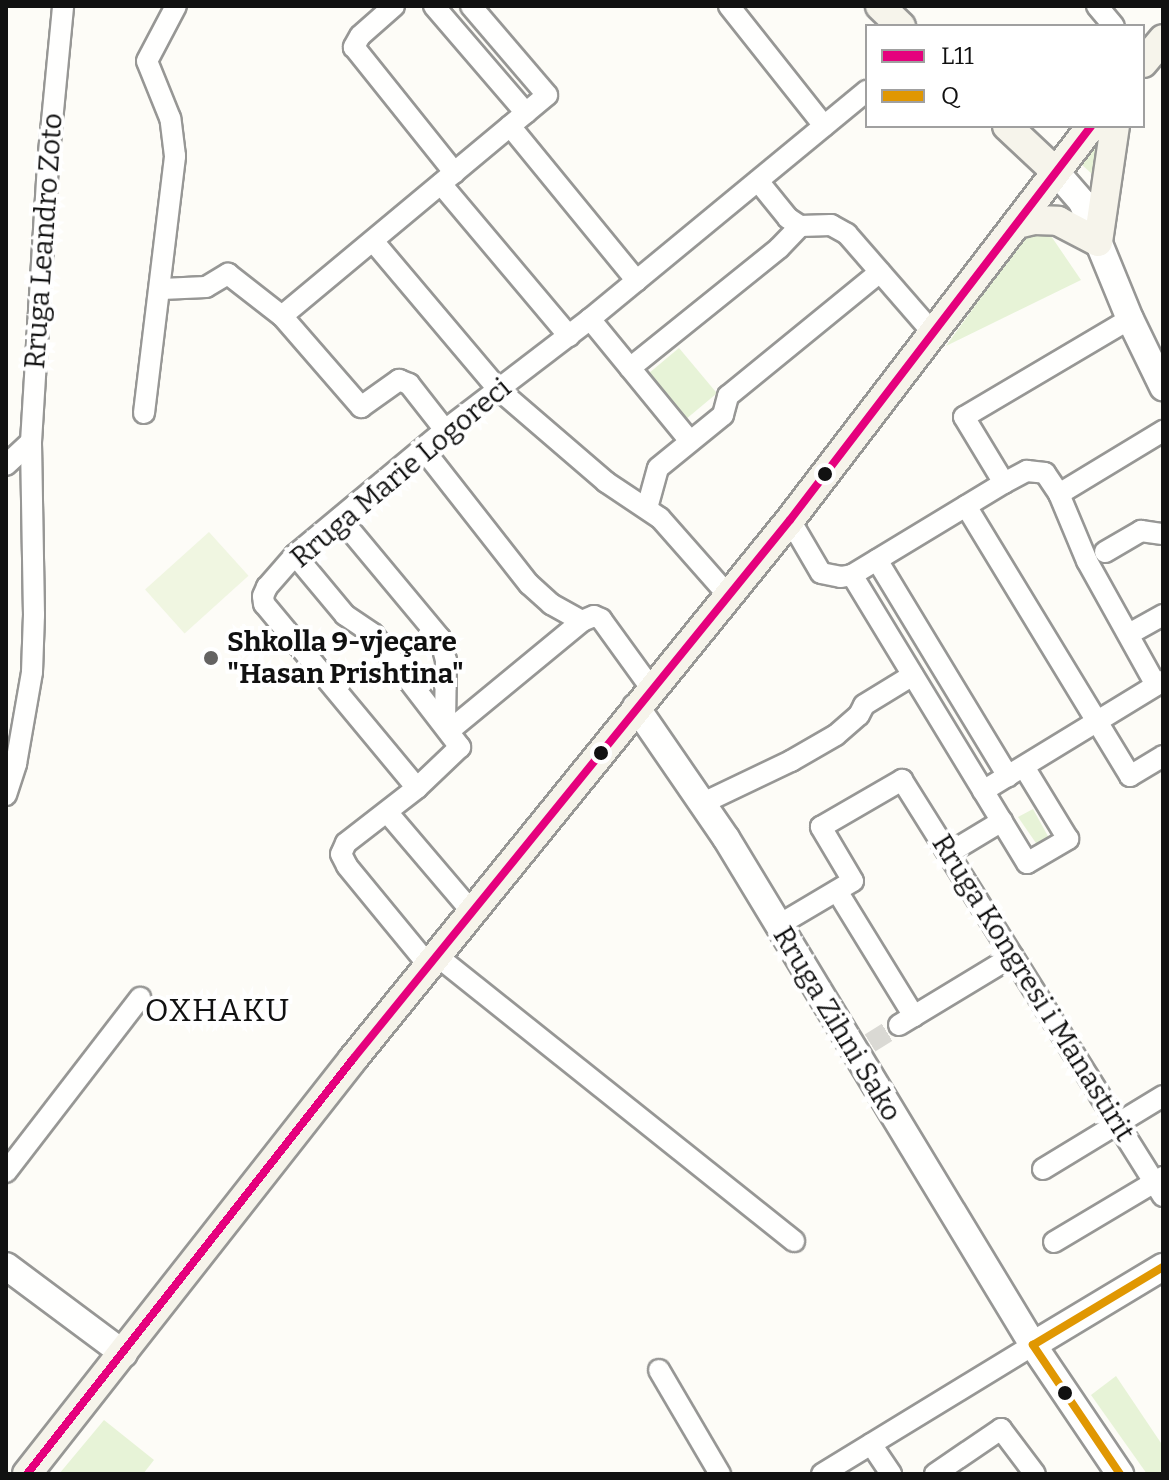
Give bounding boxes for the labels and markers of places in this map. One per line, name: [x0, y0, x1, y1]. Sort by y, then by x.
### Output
unlabelled marker: [817, 466, 833, 482]
place label: Shkolla 9-vjeçare "Hasan Prishtina": [227, 625, 464, 691]
marker: Shkolla 9-vjeçare "Hasan Prishtina": [202, 649, 220, 667]
unlabelled marker: [593, 745, 609, 761]
unlabelled marker: [1057, 1385, 1073, 1401]

